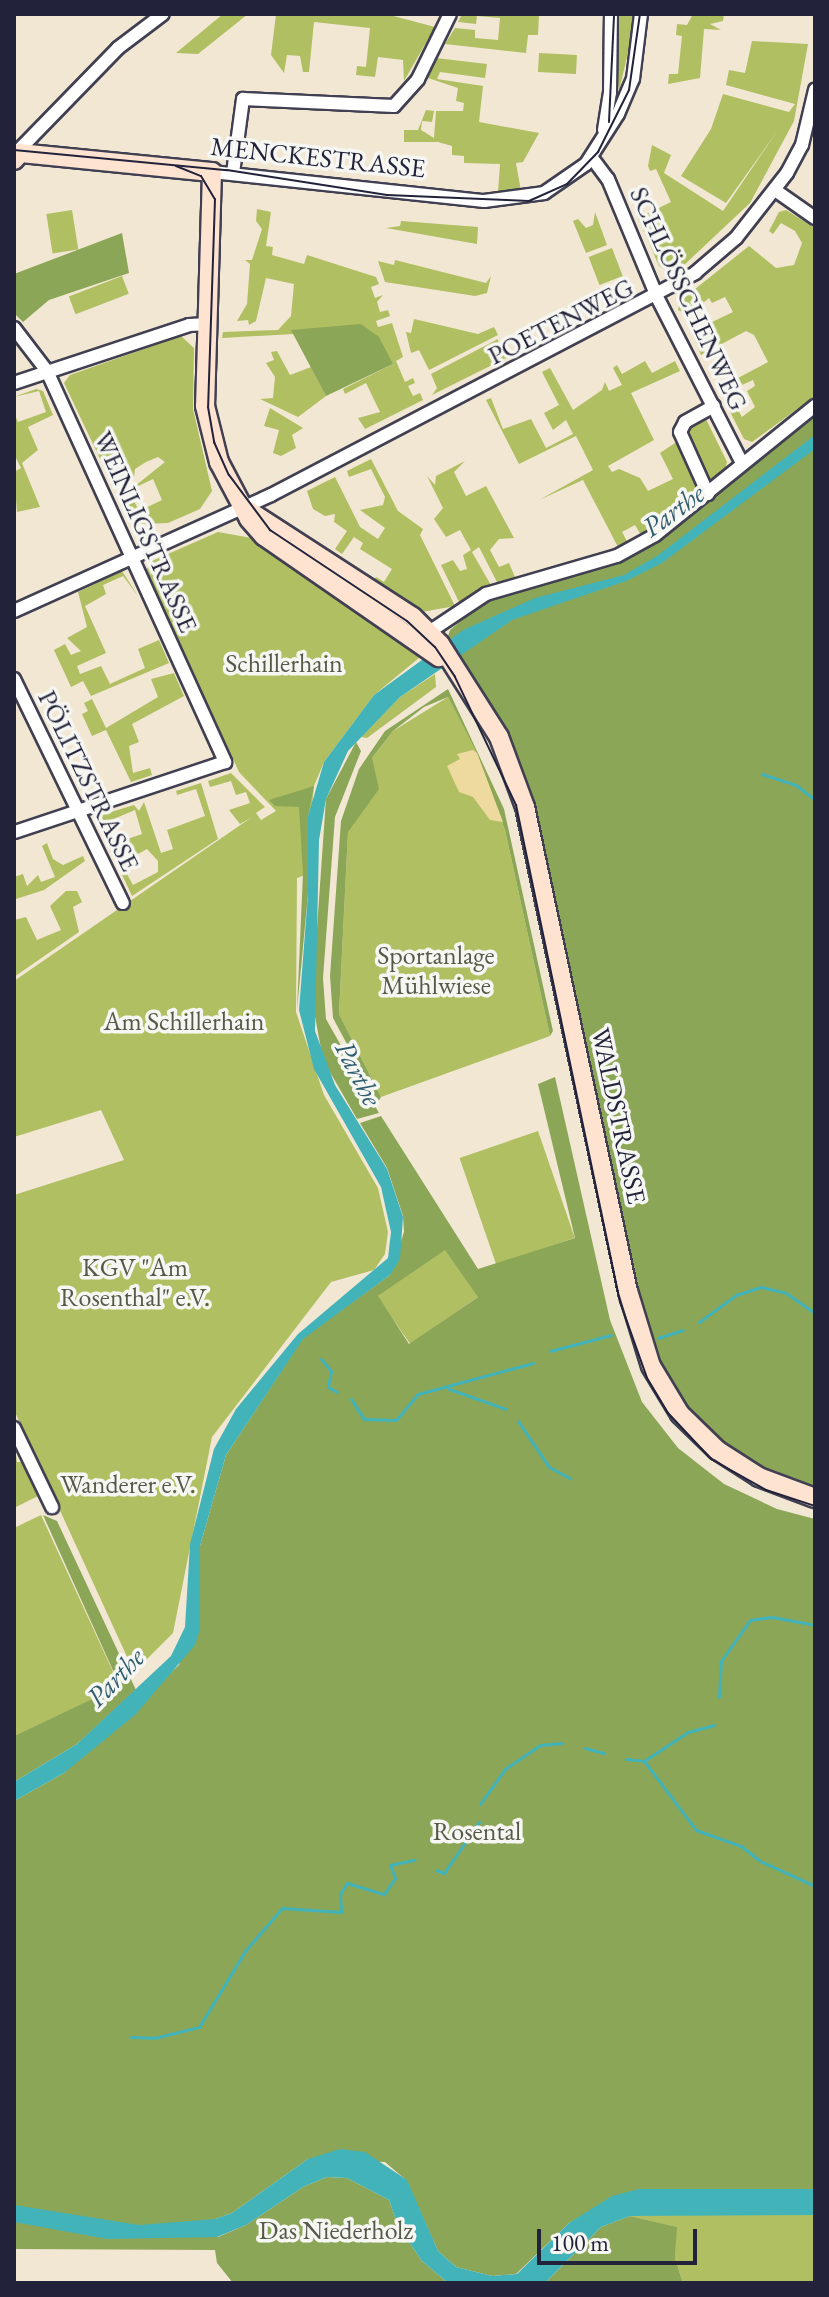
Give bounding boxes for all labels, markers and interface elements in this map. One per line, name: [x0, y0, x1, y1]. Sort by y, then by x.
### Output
street label: MENCKESTRASSE: [209, 131, 427, 185]
street label: SCHLÖSSCHENWEG: [623, 182, 753, 416]
street label: POETENWEG: [483, 272, 639, 372]
street label: WEINLIGSTRASSE: [87, 427, 203, 637]
water label: Parthe: [635, 476, 711, 544]
park label: Schillerhain: [225, 648, 343, 680]
street label: PÖLITZSTRASSE: [31, 686, 145, 876]
park label: Sportanlage Mühlwiese: [377, 940, 495, 1002]
park label: Am Schillerhain: [103, 1006, 265, 1038]
street label: WALDSTRASSE: [584, 1025, 652, 1207]
water label: Parthe: [328, 1035, 390, 1111]
park label: KGV "Am Rosenthal" e.V.: [60, 1252, 210, 1314]
park label: Wanderer e.V.: [60, 1469, 196, 1501]
water label: Parthe: [79, 1640, 151, 1714]
park label: Rosental: [433, 1816, 521, 1848]
scale bar: [541, 2213, 701, 2263]
park label: Das Niederholz: [259, 2215, 413, 2247]
text: 100 m: [551, 2227, 609, 2258]

